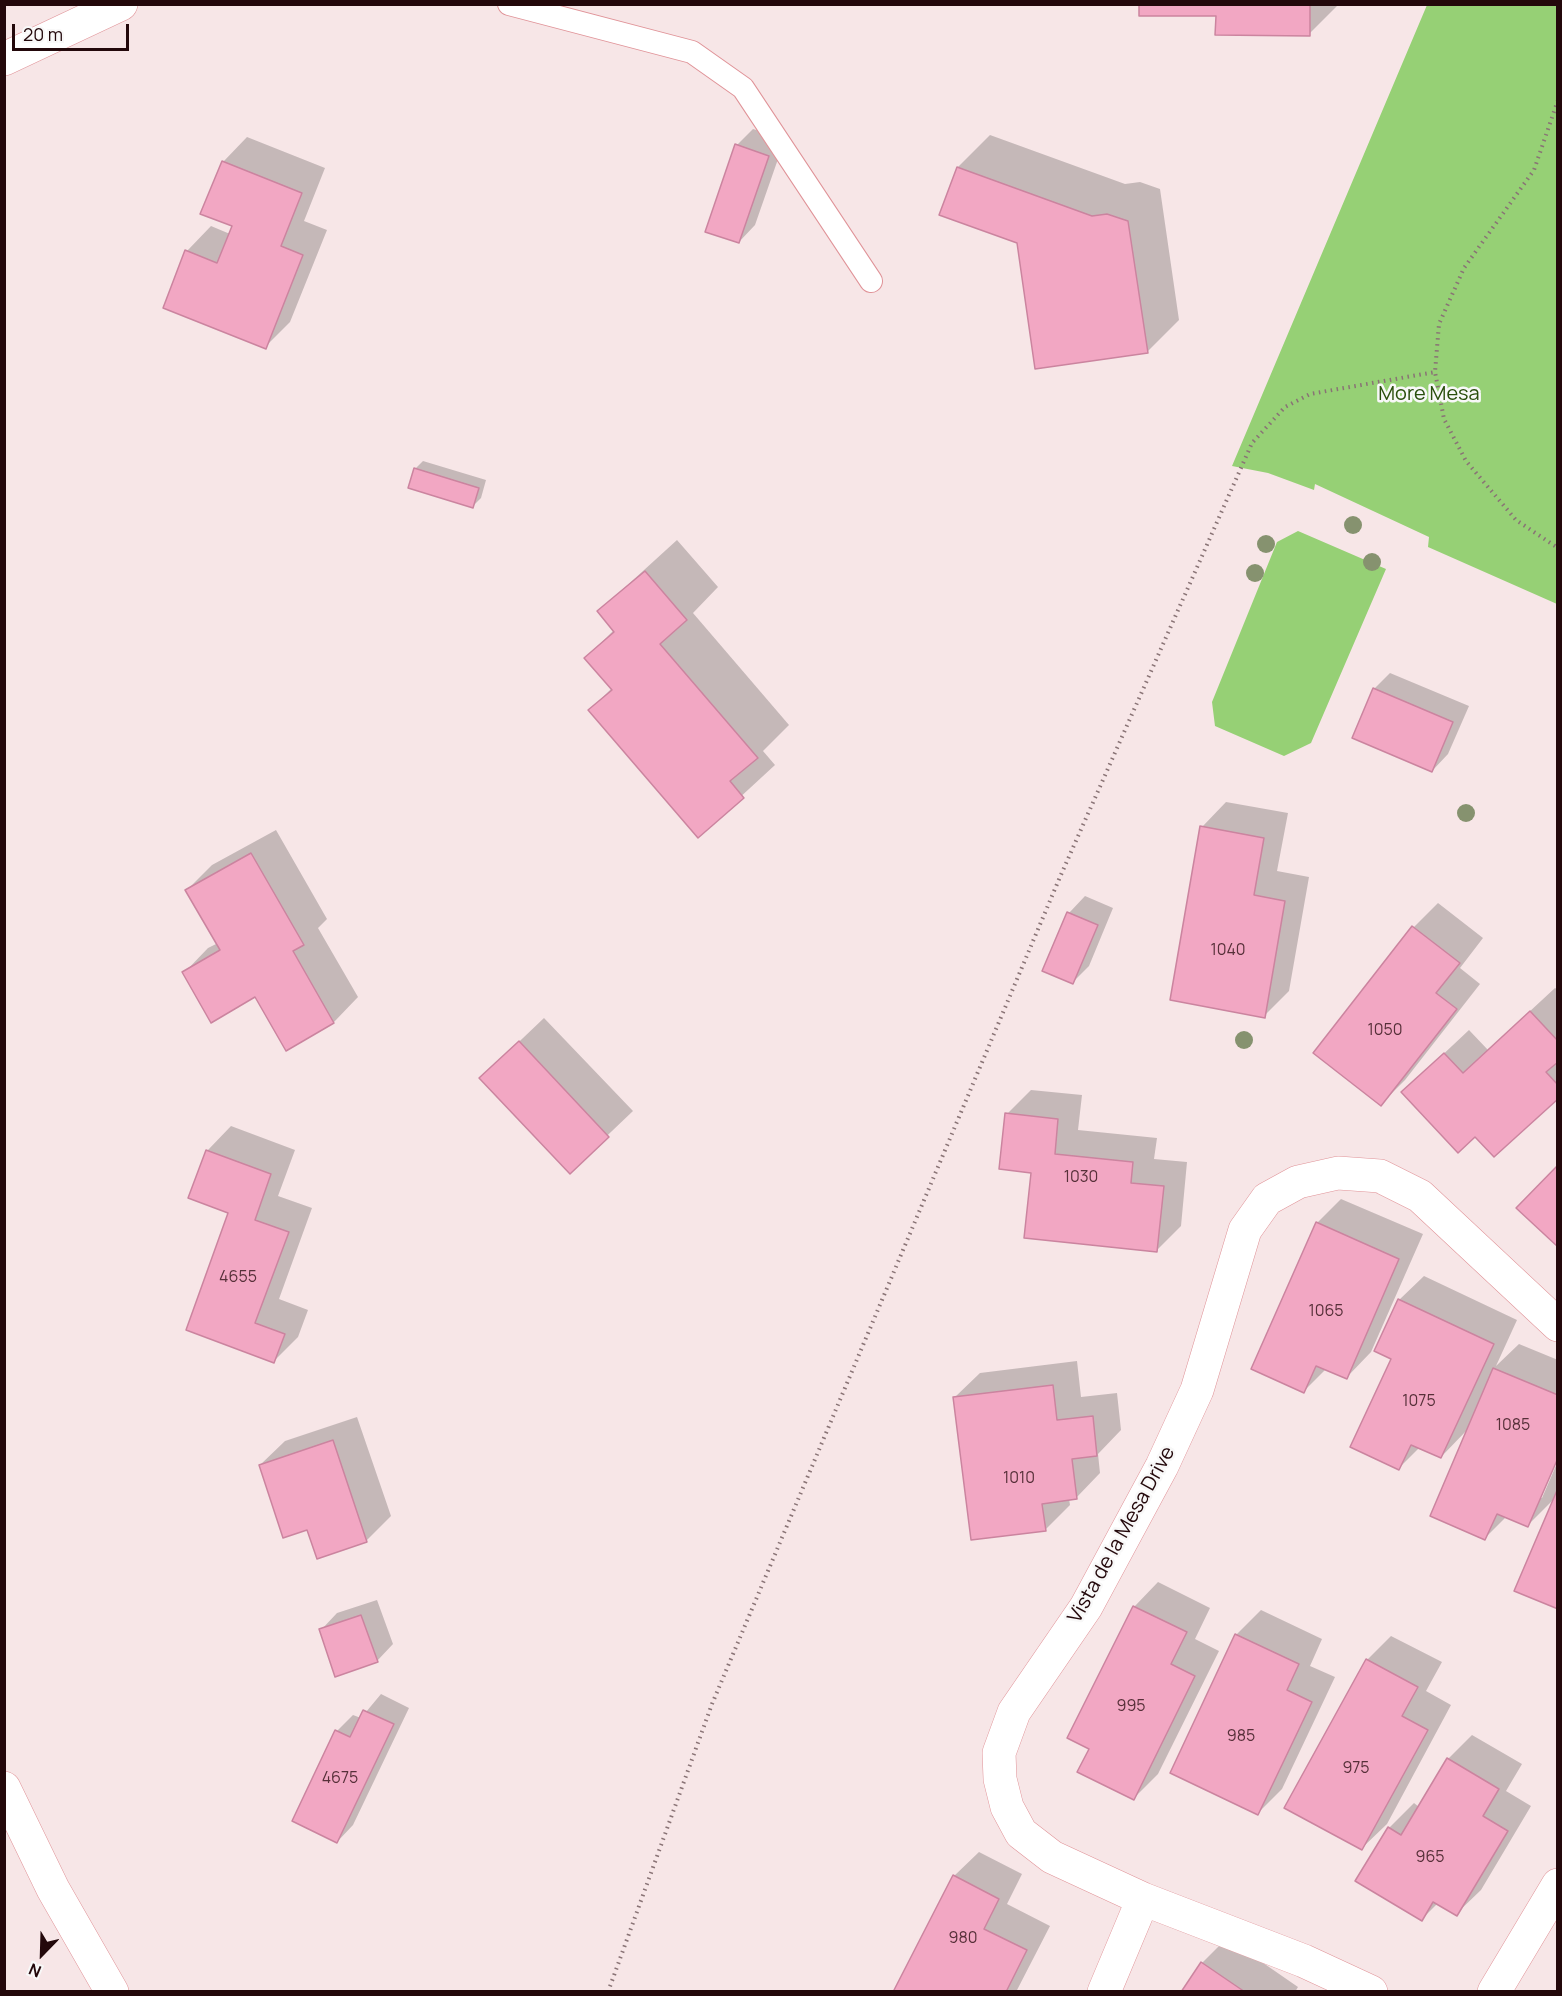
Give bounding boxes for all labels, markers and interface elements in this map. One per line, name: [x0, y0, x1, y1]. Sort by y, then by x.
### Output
scale bar: [15, 12, 132, 50]
text: 20 m: [23, 22, 63, 46]
park label: More Mesa: [1378, 382, 1480, 406]
house number: 1040: [1210, 941, 1246, 961]
house number: 1050: [1368, 1021, 1402, 1041]
house number: 1030: [1064, 1168, 1098, 1188]
house number: 4655: [219, 1268, 257, 1288]
house number: 1065: [1308, 1302, 1344, 1322]
house number: 1075: [1402, 1392, 1436, 1412]
house number: 1085: [1496, 1416, 1530, 1436]
street label: Vista de la Mesa Drive: [1063, 1443, 1181, 1627]
house number: 1010: [1003, 1469, 1035, 1489]
house number: 995: [1116, 1697, 1146, 1717]
house number: 985: [1227, 1727, 1255, 1747]
house number: 975: [1343, 1759, 1369, 1779]
house number: 4675: [322, 1769, 358, 1789]
house number: 965: [1415, 1848, 1445, 1868]
north arrow: [12, 1924, 72, 1984]
house number: 980: [949, 1929, 977, 1949]
text: N: [25, 1958, 45, 1983]

